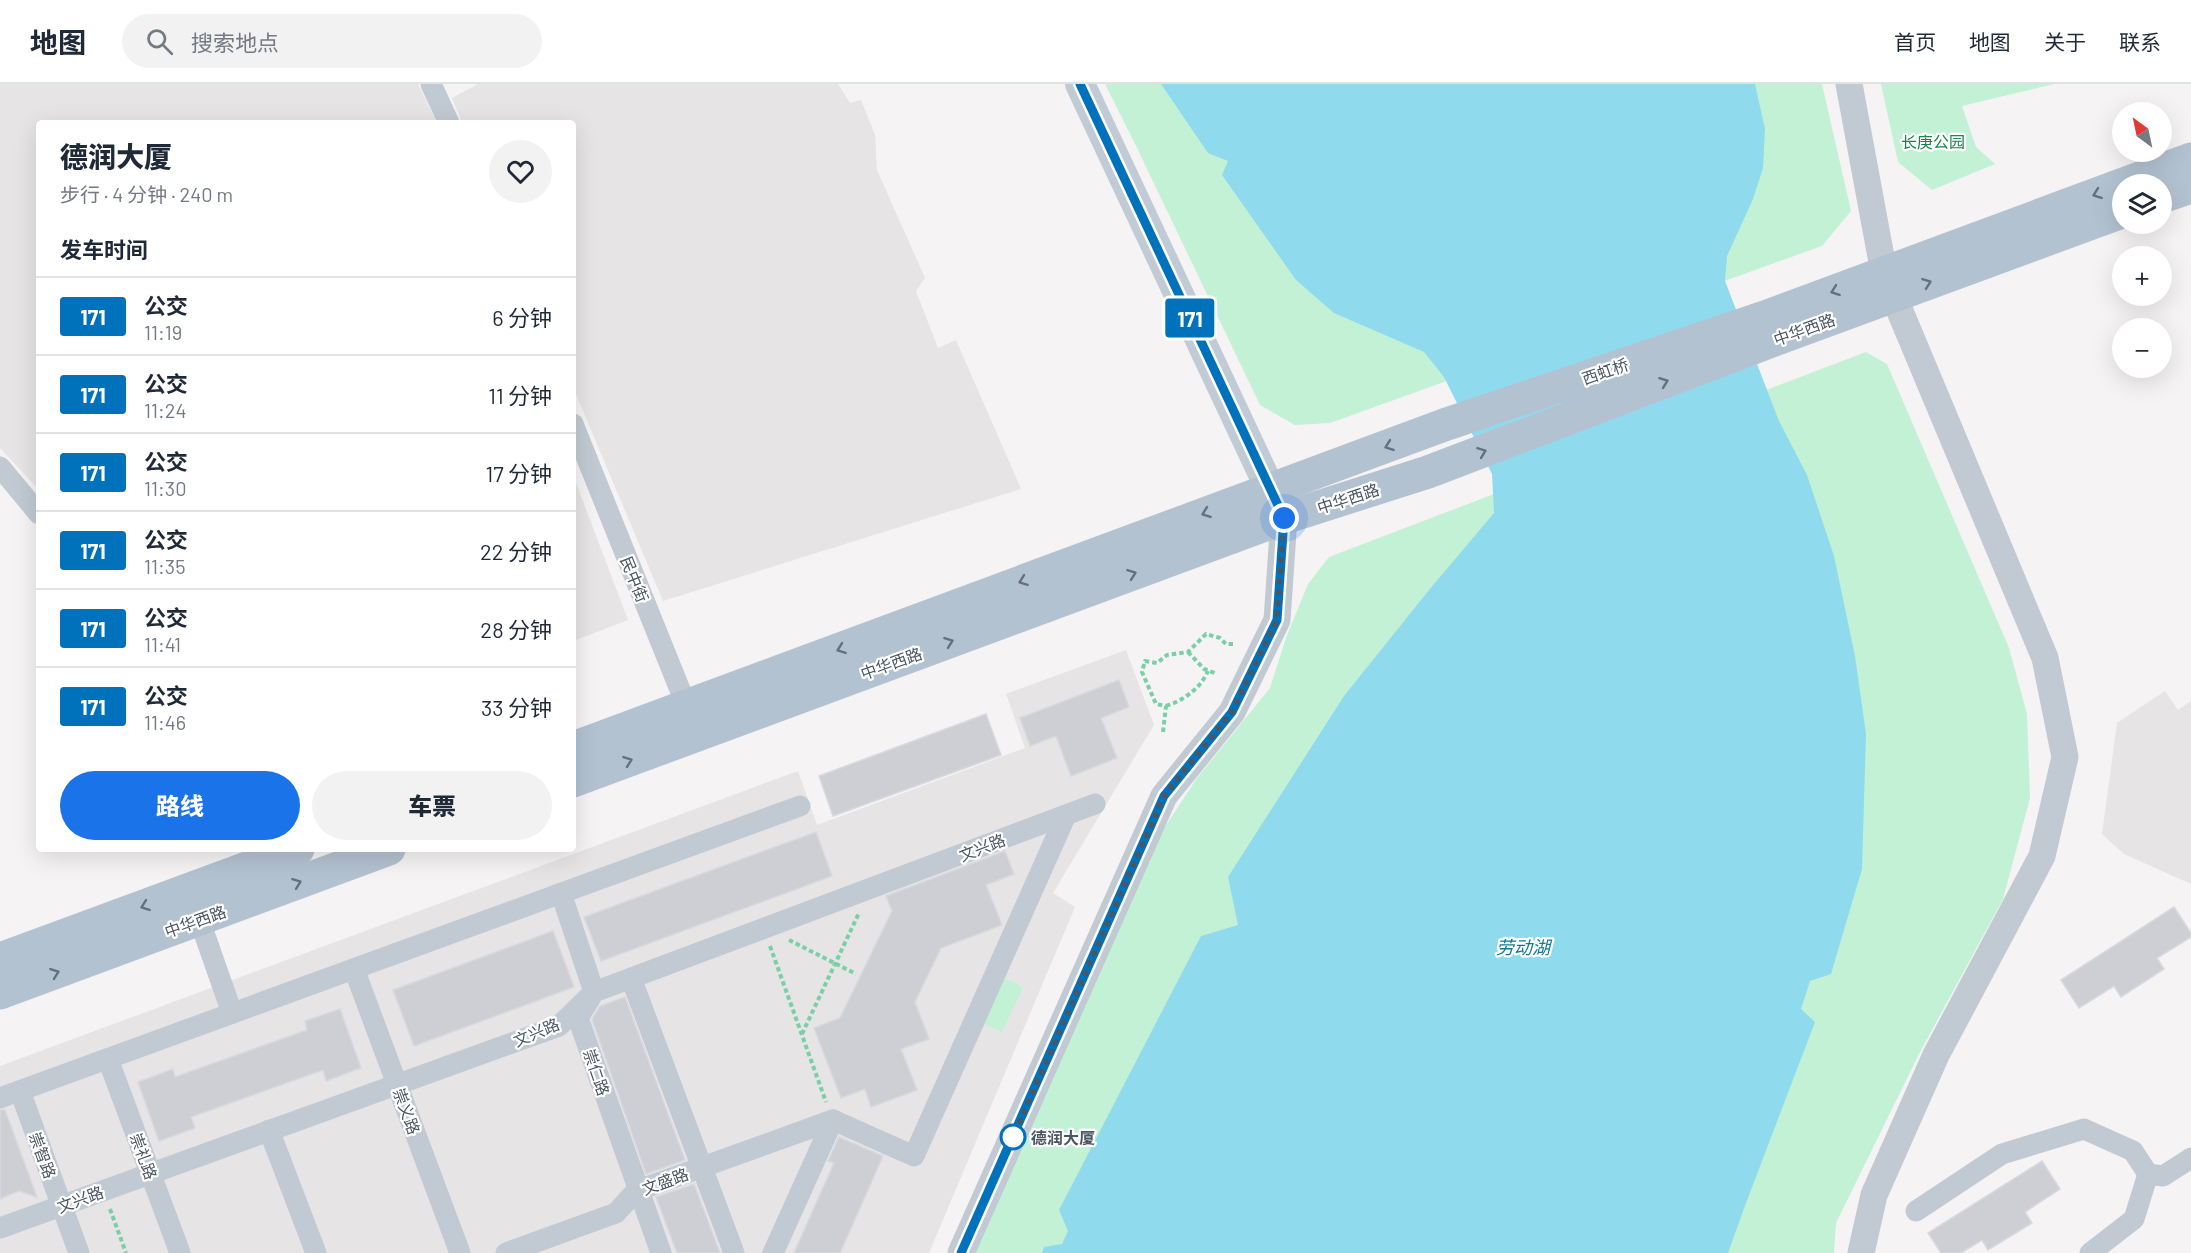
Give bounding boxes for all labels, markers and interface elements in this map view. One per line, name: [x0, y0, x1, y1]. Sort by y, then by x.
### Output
search box: [122, 14, 542, 68]
text: 地图: [30, 25, 86, 59]
icon: search: [143, 25, 176, 58]
text: 搜索地点: [191, 29, 279, 55]
text: 首页: [1894, 29, 1936, 54]
text: 地图: [1969, 29, 2011, 54]
text: 关于: [2044, 29, 2086, 54]
text: 联系: [2119, 29, 2161, 54]
north arrow: [2112, 102, 2172, 162]
map controls: [2112, 102, 2172, 378]
park label: 长庚公园: [1901, 132, 1965, 151]
text: 德润大厦: [60, 139, 172, 173]
button: heart: [489, 140, 552, 203]
button: layers: [2112, 174, 2172, 234]
text: 步行 · 4 分钟 · 240 m: [60, 182, 233, 206]
one-way arrow: [2092, 186, 2103, 199]
text: 发车时间: [60, 236, 148, 262]
button: +: [2112, 246, 2172, 306]
one-way arrow: [1921, 278, 1932, 291]
one-way arrow: [1831, 284, 1842, 296]
text: 公交: [144, 292, 188, 318]
line badge: 171: [1156, 298, 1224, 338]
text: 171: [80, 304, 106, 329]
text: 6 分钟: [492, 304, 552, 330]
text: 171: [1177, 306, 1203, 331]
street label: 中华西路: [1771, 309, 1837, 349]
button: −: [2112, 318, 2172, 378]
text: 11:19: [144, 320, 182, 344]
street label: 西虹桥: [1579, 354, 1631, 388]
text: 公交: [144, 370, 188, 396]
one-way arrow: [1658, 377, 1669, 389]
text: 171: [80, 382, 106, 407]
text: 11 分钟: [488, 382, 552, 408]
text: 11:24: [144, 398, 187, 422]
one-way arrow: [1384, 438, 1395, 451]
one-way arrow: [1476, 446, 1487, 459]
text: 公交: [144, 448, 188, 474]
text: 171: [80, 460, 106, 485]
text: 17 分钟: [485, 460, 552, 486]
text: 11:30: [144, 476, 186, 500]
street label: 中华西路: [1315, 479, 1381, 517]
your location: [1269, 503, 1299, 533]
one-way arrow: [1201, 506, 1212, 519]
text: 公交: [144, 526, 188, 552]
text: 171: [80, 538, 106, 563]
text: 22 分钟: [480, 538, 552, 564]
street label: 民中街: [617, 553, 653, 605]
text: 11:35: [144, 554, 185, 578]
one-way arrow: [1126, 569, 1136, 582]
one-way arrow: [1019, 574, 1030, 586]
text: 公交: [144, 604, 188, 630]
text: 171: [80, 616, 106, 641]
text: 28 分钟: [480, 616, 552, 642]
text: 11:41: [144, 632, 181, 656]
one-way arrow: [942, 637, 953, 649]
one-way arrow: [836, 641, 846, 654]
street label: 中华西路: [858, 643, 924, 683]
text: 公交: [144, 682, 188, 708]
text: 171: [80, 694, 106, 719]
text: 33 分钟: [481, 694, 552, 720]
text: 11:46: [144, 710, 186, 734]
one-way arrow: [622, 755, 633, 768]
button: 路线: [60, 771, 300, 840]
button: 车票: [312, 771, 552, 840]
street label: 文兴路: [956, 830, 1008, 864]
one-way arrow: [291, 878, 302, 890]
one-way arrow: [140, 898, 151, 911]
street label: 中华西路: [162, 901, 228, 941]
water label: 劳动湖: [1496, 936, 1553, 958]
one-way arrow: [49, 967, 60, 980]
street label: 文兴路: [510, 1014, 562, 1050]
street label: 崇仁路: [580, 1046, 614, 1098]
street label: 崇义路: [390, 1085, 424, 1137]
marker: 德润大厦: [1000, 1124, 1026, 1150]
place label: 德润大厦: [1031, 1128, 1095, 1147]
street label: 崇智路: [26, 1129, 60, 1181]
street label: 崇礼路: [127, 1130, 161, 1182]
street label: 文盛路: [639, 1164, 691, 1198]
street label: 文兴路: [54, 1182, 106, 1216]

